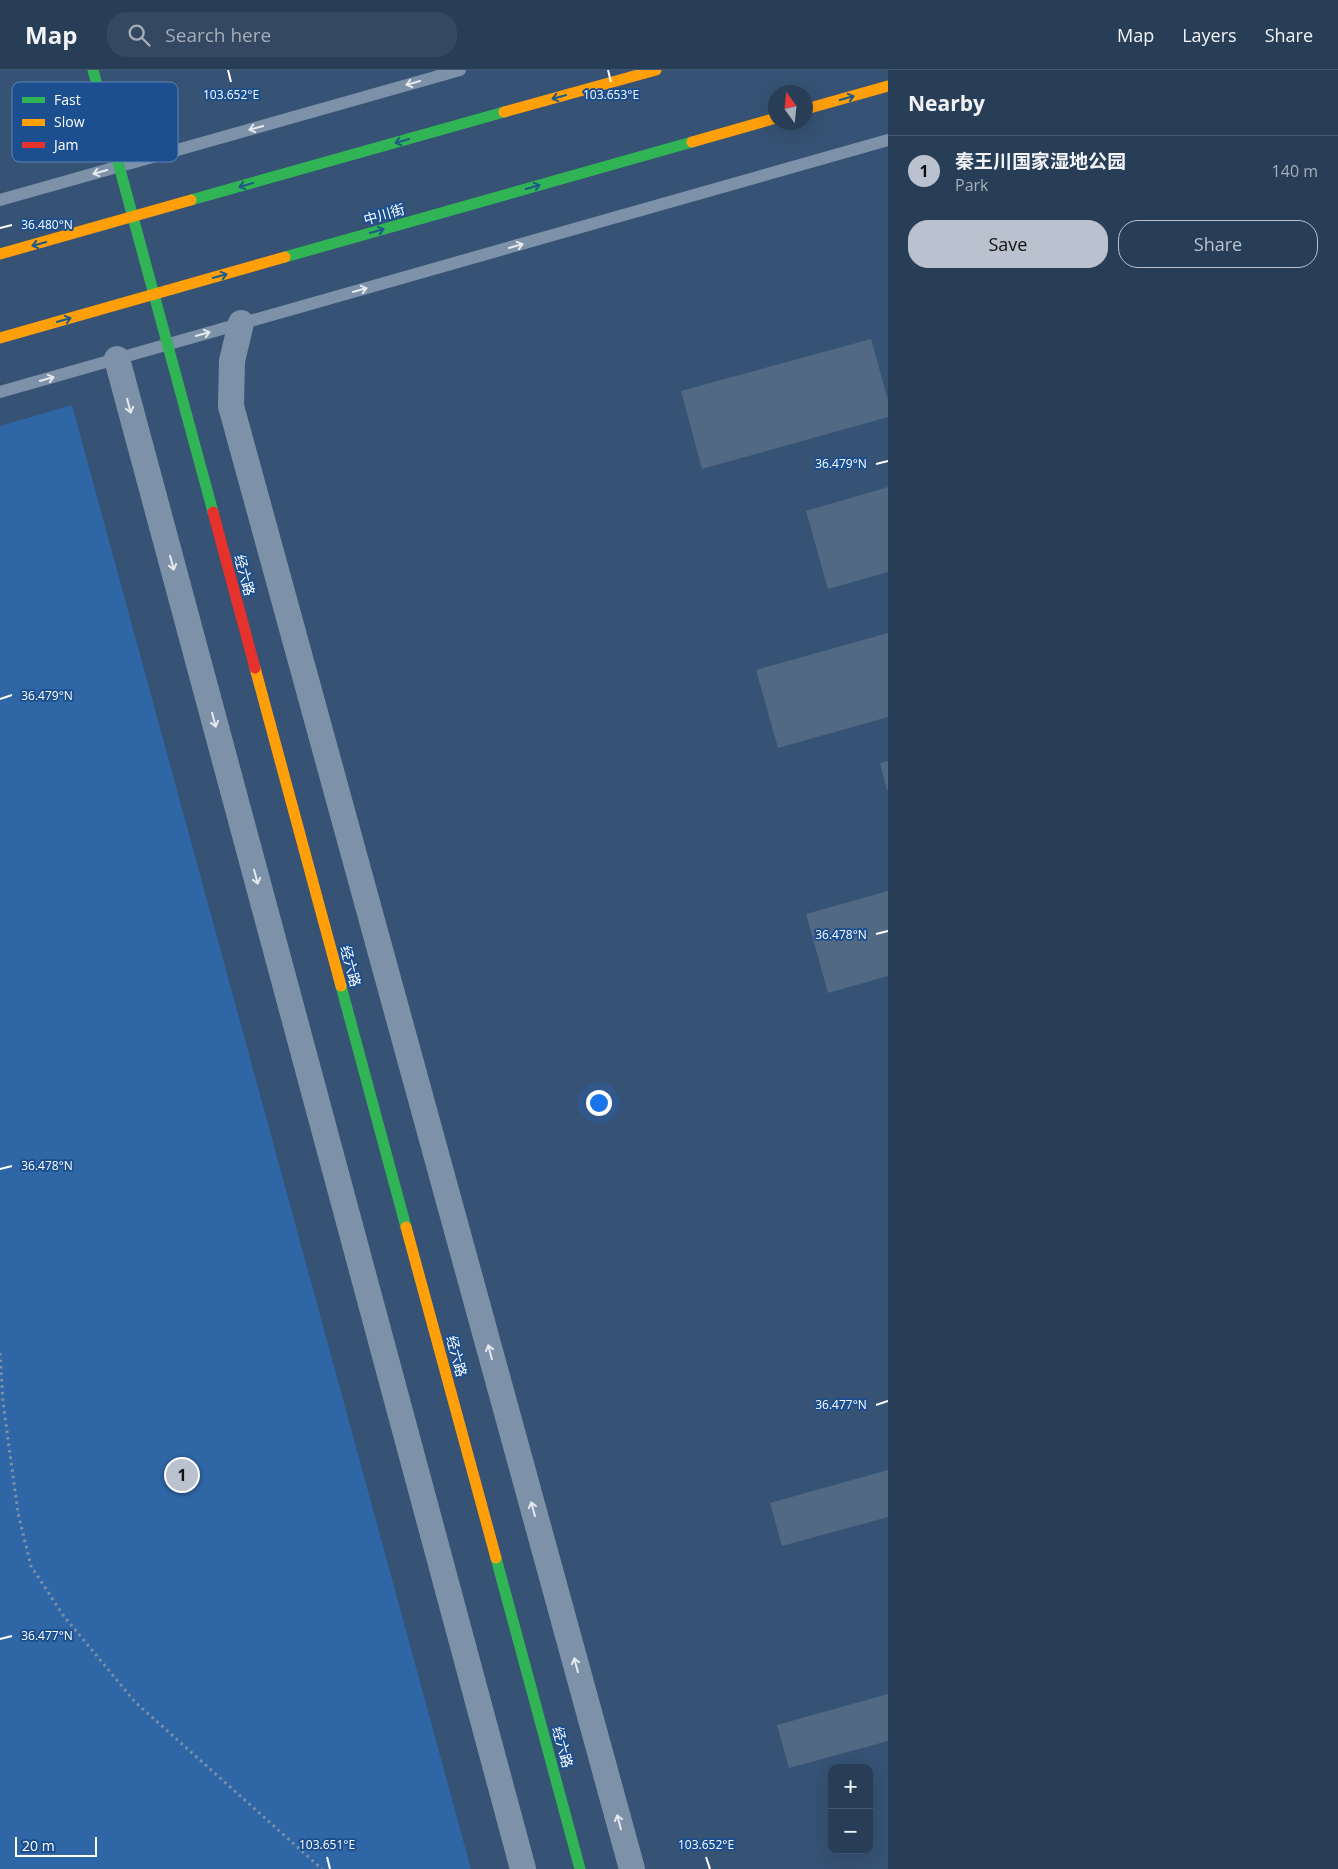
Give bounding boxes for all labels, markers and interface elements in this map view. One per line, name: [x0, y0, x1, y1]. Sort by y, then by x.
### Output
search box: [107, 12, 457, 57]
text: Map: [25, 18, 77, 51]
icon: search: [125, 21, 153, 49]
text: Search here: [165, 22, 271, 48]
text: Map: [1117, 23, 1154, 47]
text: Layers: [1182, 23, 1237, 47]
text: Share: [1265, 23, 1313, 47]
one-way arrow: [405, 79, 421, 89]
legend: [12, 82, 178, 162]
north arrow: [768, 85, 813, 130]
text: 103.652°E: [203, 86, 259, 103]
text: 103.653°E: [583, 86, 639, 103]
text: Nearby: [908, 89, 985, 117]
text: Fast: [54, 90, 81, 109]
one-way arrow: [838, 92, 854, 102]
one-way arrow: [551, 93, 567, 103]
text: Slow: [54, 112, 85, 131]
one-way arrow: [249, 123, 265, 133]
text: Jam: [52, 135, 79, 154]
one-way arrow: [395, 137, 411, 147]
text: 秦王川国家湿地公园: [955, 148, 1126, 174]
text: 1: [919, 160, 929, 182]
text: 140 m: [1272, 160, 1318, 182]
one-way arrow: [93, 168, 109, 177]
text: Park: [955, 174, 988, 196]
one-way arrow: [238, 181, 254, 191]
one-way arrow: [524, 181, 540, 191]
street label: 中川街: [361, 199, 407, 229]
text: 36.480°N: [21, 216, 73, 233]
button: Save: [908, 220, 1108, 268]
button: Share: [1118, 220, 1318, 268]
one-way arrow: [368, 226, 384, 236]
one-way arrow: [31, 239, 47, 249]
one-way arrow: [508, 240, 524, 250]
one-way arrow: [212, 270, 228, 280]
one-way arrow: [351, 285, 367, 294]
one-way arrow: [55, 315, 71, 324]
one-way arrow: [195, 329, 211, 339]
one-way arrow: [38, 373, 54, 383]
one-way arrow: [125, 397, 135, 413]
text: 36.479°N: [815, 455, 867, 472]
street label: 经六路: [230, 552, 260, 598]
one-way arrow: [167, 554, 177, 570]
text: 36.479°N: [21, 687, 73, 704]
one-way arrow: [209, 711, 219, 727]
one-way arrow: [252, 868, 261, 884]
text: 36.478°N: [815, 926, 867, 943]
street label: 经六路: [336, 943, 366, 989]
your location: [586, 1090, 612, 1116]
text: 36.478°N: [21, 1157, 73, 1174]
street label: 经六路: [442, 1333, 472, 1379]
one-way arrow: [485, 1344, 495, 1360]
text: 36.477°N: [815, 1396, 867, 1413]
pin: 1: [166, 1456, 198, 1494]
one-way arrow: [528, 1501, 538, 1517]
text: 36.477°N: [21, 1627, 73, 1644]
one-way arrow: [571, 1658, 581, 1674]
street label: 经六路: [548, 1724, 578, 1770]
map controls: [828, 1764, 873, 1854]
button: +: [828, 1764, 873, 1809]
button: −: [828, 1809, 873, 1854]
one-way arrow: [614, 1814, 624, 1830]
scale bar: [15, 1834, 98, 1857]
text: 20 m: [22, 1836, 55, 1855]
text: 103.651°E: [299, 1836, 355, 1853]
text: 103.652°E: [678, 1836, 734, 1853]

